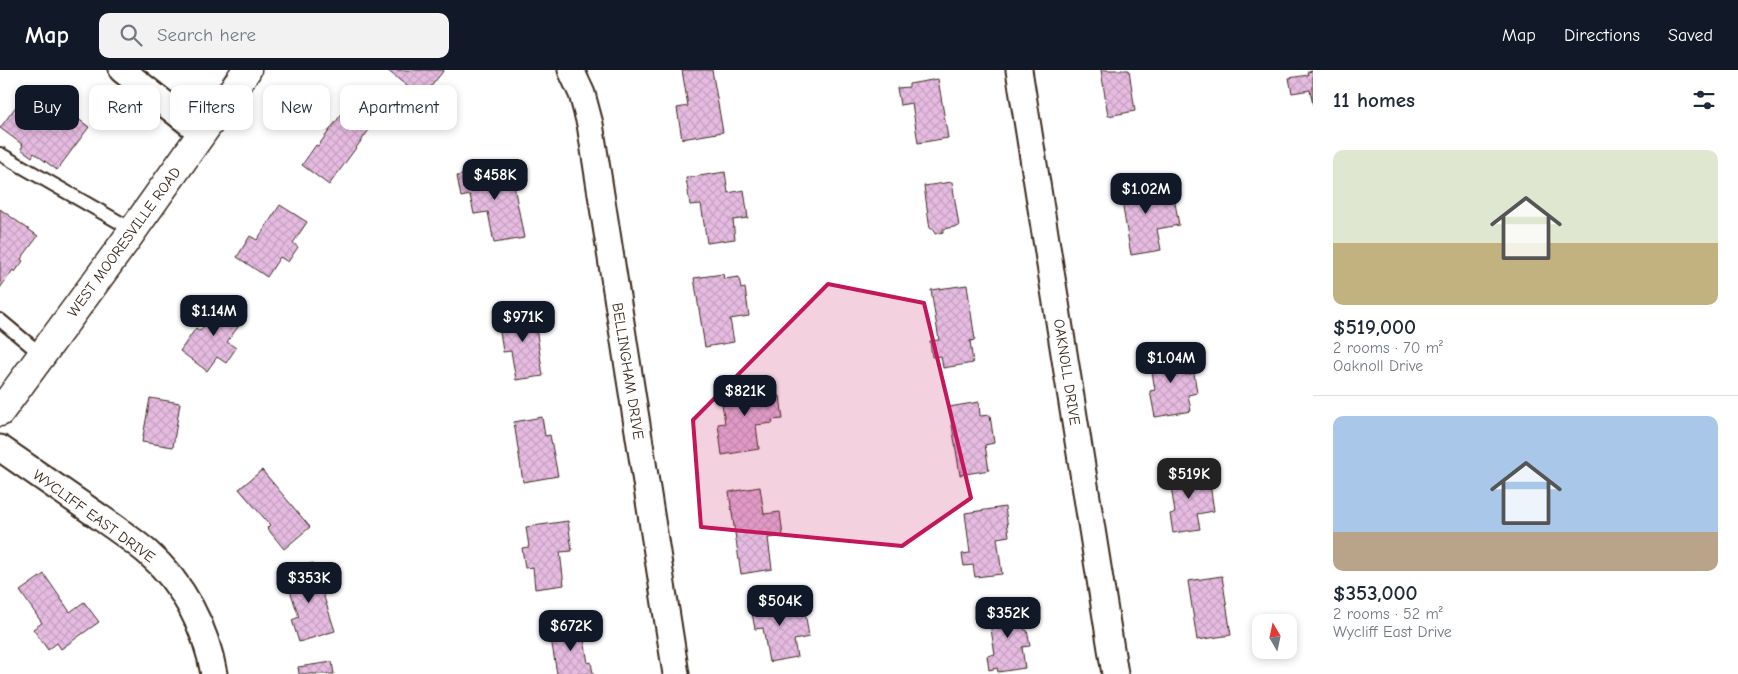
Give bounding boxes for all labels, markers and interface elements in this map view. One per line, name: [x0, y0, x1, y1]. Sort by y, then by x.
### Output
search box: [99, 13, 449, 58]
text: Map: [25, 21, 69, 49]
icon: search: [117, 21, 145, 49]
text: Search here: [157, 24, 256, 46]
text: Map: [1502, 25, 1536, 46]
text: Directions: [1564, 25, 1640, 46]
text: Saved: [1668, 25, 1713, 46]
chip: Buy: [15, 85, 79, 130]
chip: Rent: [89, 85, 160, 130]
chip: Filters: [170, 85, 253, 130]
chip: New: [263, 85, 330, 130]
chip: Apartment: [340, 85, 457, 130]
icon: filters: [1690, 86, 1718, 114]
text: 11 homes: [1333, 88, 1415, 112]
pin: $458K: [460, 158, 530, 201]
street label: WEST MOORESVILLE ROAD: [64, 164, 184, 320]
text: $458K: [474, 166, 516, 184]
pin: $1.02M: [1105, 172, 1187, 215]
text: $1.02M: [1122, 180, 1170, 198]
icon: home: [1481, 183, 1571, 273]
pin: $1.14M: [173, 294, 255, 337]
pin: $971K: [488, 300, 558, 343]
street label: BELLINGHAM DRIVE: [608, 301, 648, 441]
text: $1.14M: [191, 302, 237, 320]
text: $971K: [503, 308, 543, 326]
text: $519,000: [1333, 315, 1416, 339]
street label: OAKNOLL DRIVE: [1050, 317, 1084, 427]
text: 2 rooms · 70 m²: [1333, 339, 1443, 357]
pin: $1.04M: [1130, 342, 1212, 384]
text: $1.04M: [1147, 349, 1195, 367]
text: Oaknoll Drive: [1333, 357, 1423, 375]
pin: $821K: [710, 374, 780, 417]
text: $821K: [724, 382, 766, 400]
icon: home: [1481, 448, 1571, 538]
pin: $519K: [1154, 458, 1224, 500]
text: $519K: [1168, 465, 1210, 483]
street label: WYCLIFF EAST DRIVE: [30, 466, 158, 566]
pin: $353K: [274, 562, 344, 604]
text: $353K: [288, 569, 330, 587]
text: $353,000: [1333, 581, 1418, 605]
pin: $504K: [745, 584, 815, 627]
text: $504K: [758, 592, 802, 610]
pin: $352K: [973, 596, 1043, 639]
text: $352K: [987, 604, 1030, 622]
text: 2 rooms · 52 m²: [1333, 605, 1443, 623]
pin: $672K: [536, 610, 606, 652]
north arrow: [1252, 614, 1298, 659]
map controls: [1252, 614, 1297, 659]
text: $672K: [550, 617, 592, 635]
text: Wycliff East Drive: [1333, 623, 1452, 641]

